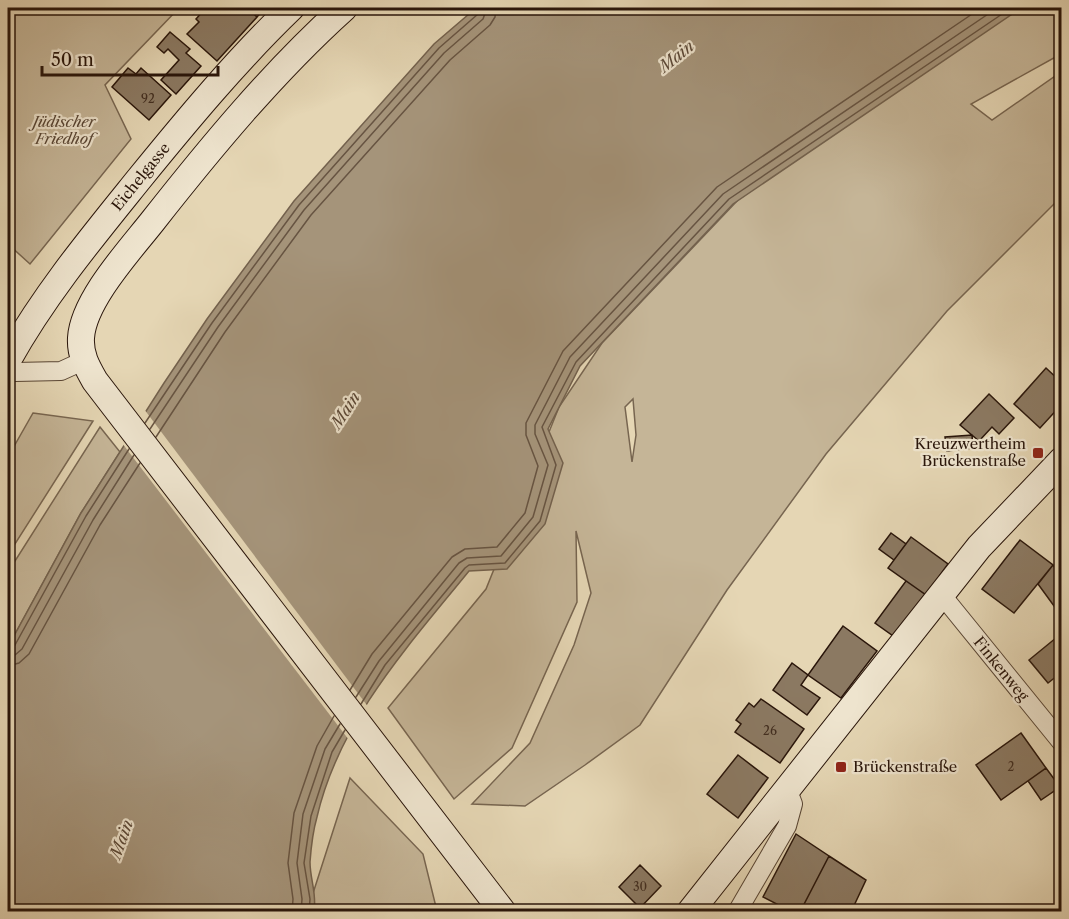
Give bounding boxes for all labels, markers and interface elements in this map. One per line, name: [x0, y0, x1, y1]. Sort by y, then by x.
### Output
water label: Main: [653, 36, 698, 77]
scale bar: [42, 39, 218, 77]
text: 50 m: [51, 49, 94, 71]
house number: 92: [141, 91, 155, 106]
park label: Jüdischer Friedhof: [28, 112, 98, 148]
street label: Eichelgasse: [107, 139, 174, 215]
water label: Main: [325, 388, 364, 434]
place label: Kreuzwertheim Brückenstraße: [914, 434, 1026, 470]
marker: Kreuzwertheim Brückenstraße: [1031, 446, 1045, 460]
street label: Finkenweg: [970, 633, 1033, 705]
house number: 26: [763, 723, 777, 738]
place label: Brückenstraße: [853, 757, 957, 776]
house number: 2: [1008, 759, 1015, 774]
marker: Brückenstraße: [834, 760, 848, 774]
water label: Main: [104, 817, 137, 863]
house number: 30: [633, 879, 647, 894]

